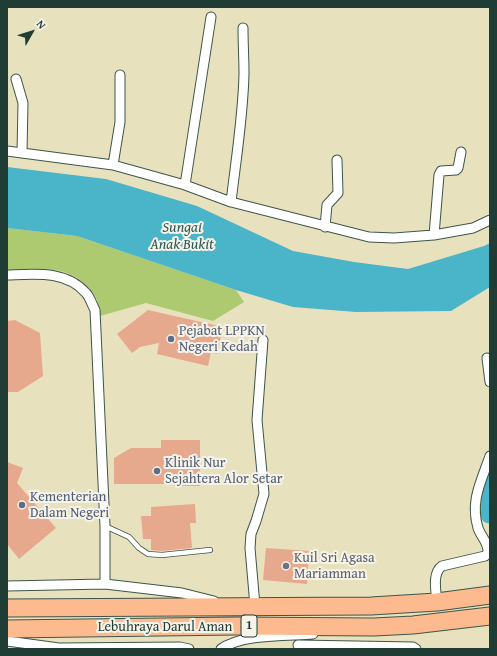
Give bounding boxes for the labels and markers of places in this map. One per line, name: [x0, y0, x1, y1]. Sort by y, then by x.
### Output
place label: Pejabat LPPKN Negeri Kedah: [179, 323, 265, 356]
marker: Pejabat LPPKN Negeri Kedah: [166, 334, 176, 344]
place label: Klinik Nur Sejahtera Alor Setar: [165, 455, 283, 488]
marker: Klinik Nur Sejahtera Alor Setar: [152, 466, 162, 476]
place label: Kementerian Dalam Negeri: [30, 489, 109, 522]
marker: Kementerian Dalam Negeri: [17, 500, 27, 510]
place label: Kuil Sri Agasa Mariamman: [294, 550, 375, 582]
marker: Kuil Sri Agasa Mariamman: [281, 561, 291, 571]

